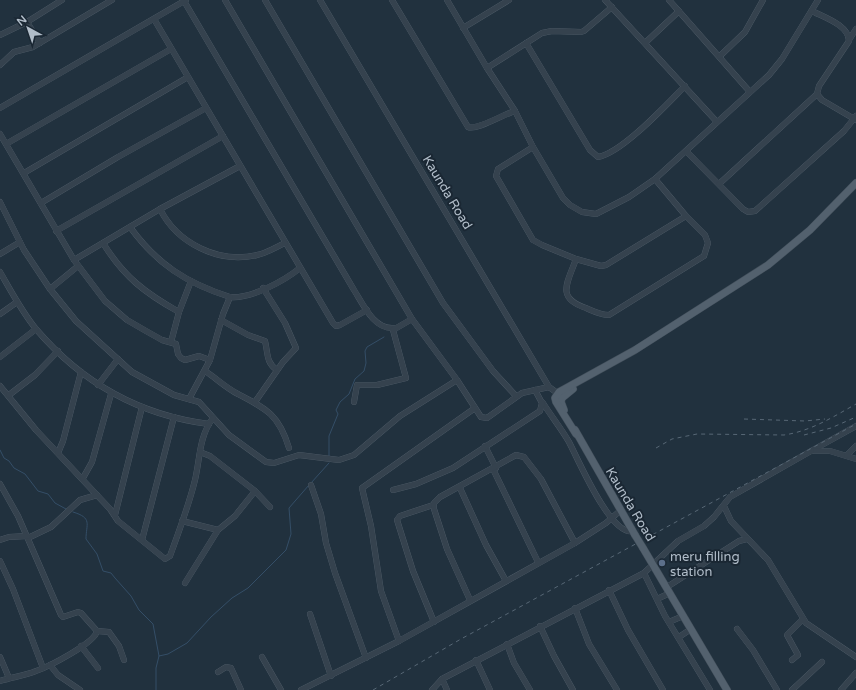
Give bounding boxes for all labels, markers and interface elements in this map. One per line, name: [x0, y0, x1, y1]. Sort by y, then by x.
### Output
north arrow: [8, 8, 48, 48]
text: N: [14, 13, 29, 29]
street label: Kaunda Road: [419, 153, 475, 232]
street label: Kaunda Road: [602, 465, 658, 544]
place label: meru filling station: [670, 549, 740, 580]
marker: meru filling station: [657, 558, 667, 568]

